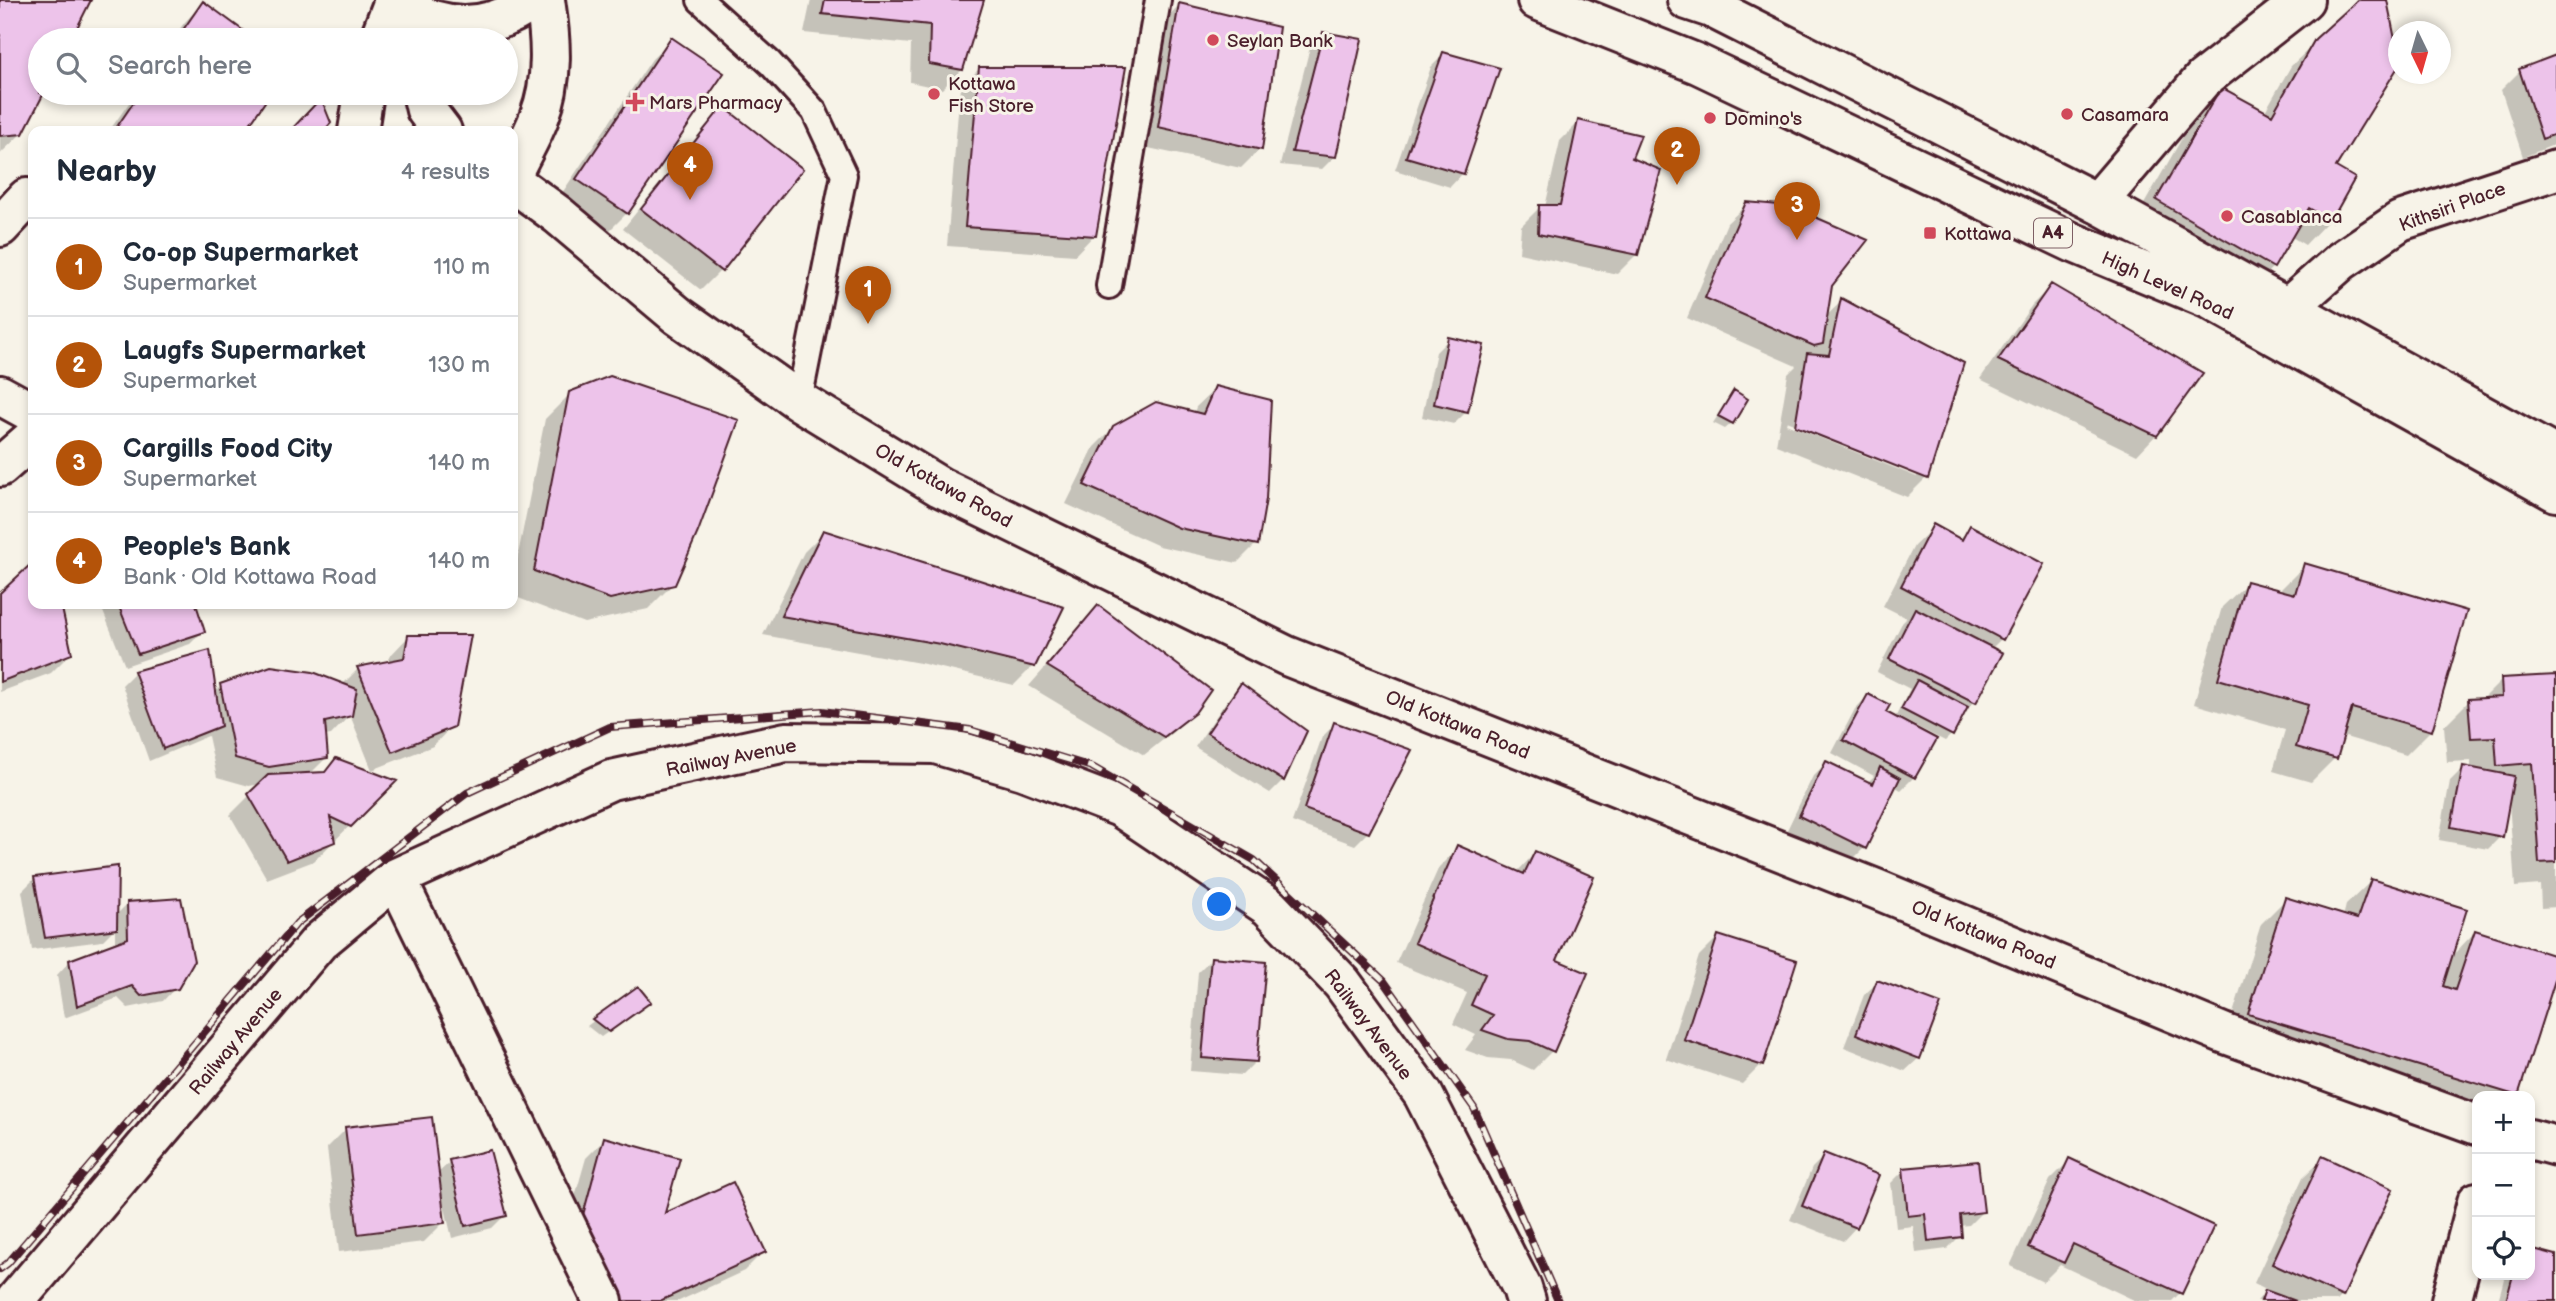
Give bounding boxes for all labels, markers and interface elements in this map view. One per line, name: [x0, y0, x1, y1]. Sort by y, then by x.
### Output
north arrow: [2388, 21, 2451, 84]
search box: [28, 28, 518, 105]
place label: Seylan Bank: [1227, 30, 1333, 53]
marker: Seylan Bank: [1205, 32, 1221, 48]
icon: search: [52, 48, 90, 86]
text: Search here: [108, 51, 252, 82]
place label: Kottawa Fish Store: [948, 73, 1034, 118]
marker: Kottawa Fish Store: [926, 86, 942, 102]
place label: Mars Pharmacy: [649, 92, 783, 115]
marker: Mars Pharmacy: [627, 94, 643, 110]
place label: Casamara: [2081, 104, 2169, 127]
marker: Casamara: [2059, 106, 2075, 122]
place label: Domino's: [1724, 108, 1802, 131]
marker: Domino's: [1702, 110, 1718, 126]
pin: 2: [1654, 127, 1700, 185]
pin: 4: [667, 142, 713, 200]
text: Nearby: [56, 154, 156, 190]
text: 4 results: [401, 158, 490, 186]
street label: Kithsiri Place: [2396, 178, 2509, 237]
pin: 3: [1774, 182, 1820, 240]
place label: Casablanca: [2241, 206, 2343, 229]
marker: Casablanca: [2219, 208, 2235, 224]
road number: A4: [2034, 218, 2072, 247]
place label: Kottawa: [1944, 223, 2012, 246]
marker: Kottawa: [1922, 225, 1938, 241]
text: Co-op Supermarket: [123, 238, 359, 269]
street label: High Level Road: [2098, 247, 2237, 326]
text: 1: [74, 253, 84, 281]
text: 110 m: [433, 253, 490, 281]
pin: 1: [845, 266, 891, 324]
text: Supermarket: [123, 269, 257, 297]
text: Laugfs Supermarket: [123, 336, 366, 367]
text: 2: [72, 351, 86, 379]
text: 130 m: [428, 351, 490, 379]
text: Supermarket: [123, 367, 257, 395]
text: Cargills Food City: [123, 434, 332, 465]
street label: Old Kottawa Road: [871, 439, 1016, 534]
text: 3: [72, 449, 86, 477]
text: 140 m: [428, 449, 490, 477]
text: Supermarket: [123, 465, 257, 493]
text: People's Bank: [123, 532, 290, 563]
text: 4: [72, 547, 86, 575]
text: 140 m: [428, 547, 490, 575]
text: Bank · Old Kottawa Road: [123, 563, 377, 591]
street label: Old Kottawa Road: [1382, 686, 1533, 765]
street label: Railway Avenue: [664, 735, 799, 782]
your location: [1202, 887, 1236, 921]
street label: Old Kottawa Road: [1908, 896, 2059, 975]
street label: Railway Avenue: [1319, 965, 1417, 1085]
street label: Railway Avenue: [185, 984, 288, 1100]
map controls: [2472, 1091, 2535, 1280]
button: +: [2472, 1091, 2535, 1154]
button: −: [2472, 1154, 2535, 1217]
button: locate: [2472, 1217, 2535, 1280]

